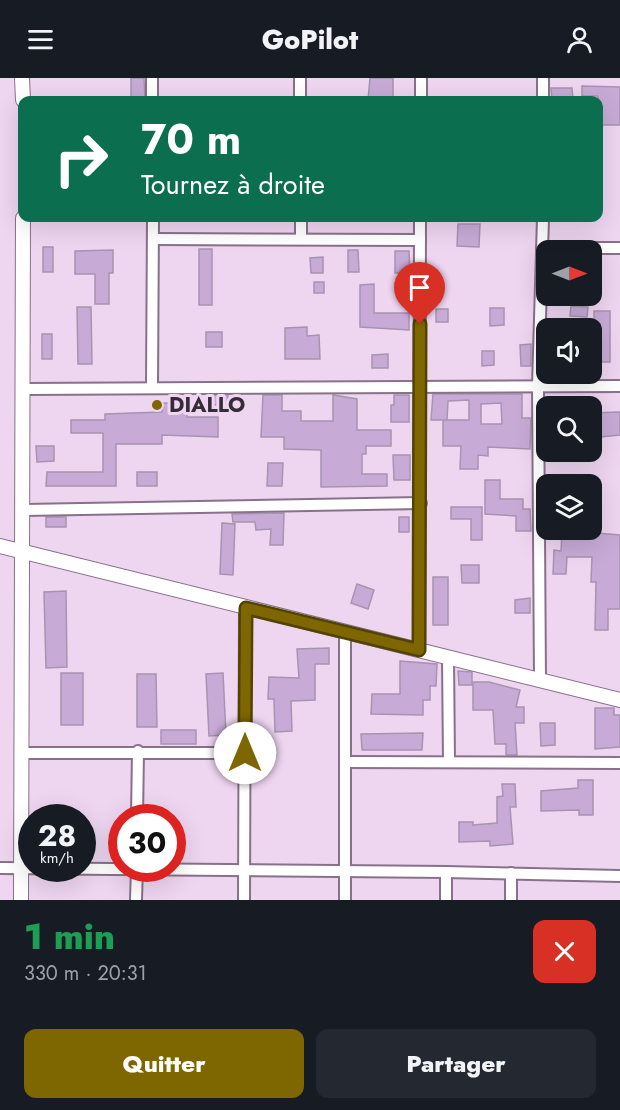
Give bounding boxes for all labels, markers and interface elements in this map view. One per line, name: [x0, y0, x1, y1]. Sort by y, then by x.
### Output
text: GoPilot: [262, 20, 358, 59]
icon: menu: [24, 23, 57, 56]
icon: person: [563, 23, 596, 56]
text: 70 m: [141, 109, 241, 170]
icon: right: [42, 120, 120, 198]
text: Tournez à droite: [141, 165, 325, 204]
north arrow: [536, 240, 602, 306]
map controls: [536, 240, 602, 540]
pin: [394, 262, 445, 324]
icon: arrive: [403, 271, 436, 304]
button: sound: [536, 318, 602, 384]
place label: DIALLO: [169, 390, 245, 420]
button: search: [536, 396, 602, 462]
marker: DIALLO: [150, 398, 164, 412]
button: layers: [536, 474, 602, 540]
position arrow: [213, 721, 277, 785]
speed limit sign: 30: [108, 804, 186, 882]
text: 28: [38, 814, 76, 857]
text: km/h: [40, 847, 74, 869]
text: 1 min: [24, 910, 115, 962]
button: close: [533, 920, 596, 983]
text: 330 m · 20:31: [24, 959, 147, 988]
button: Quitter: [24, 1029, 304, 1098]
button: Partager: [316, 1029, 596, 1098]

